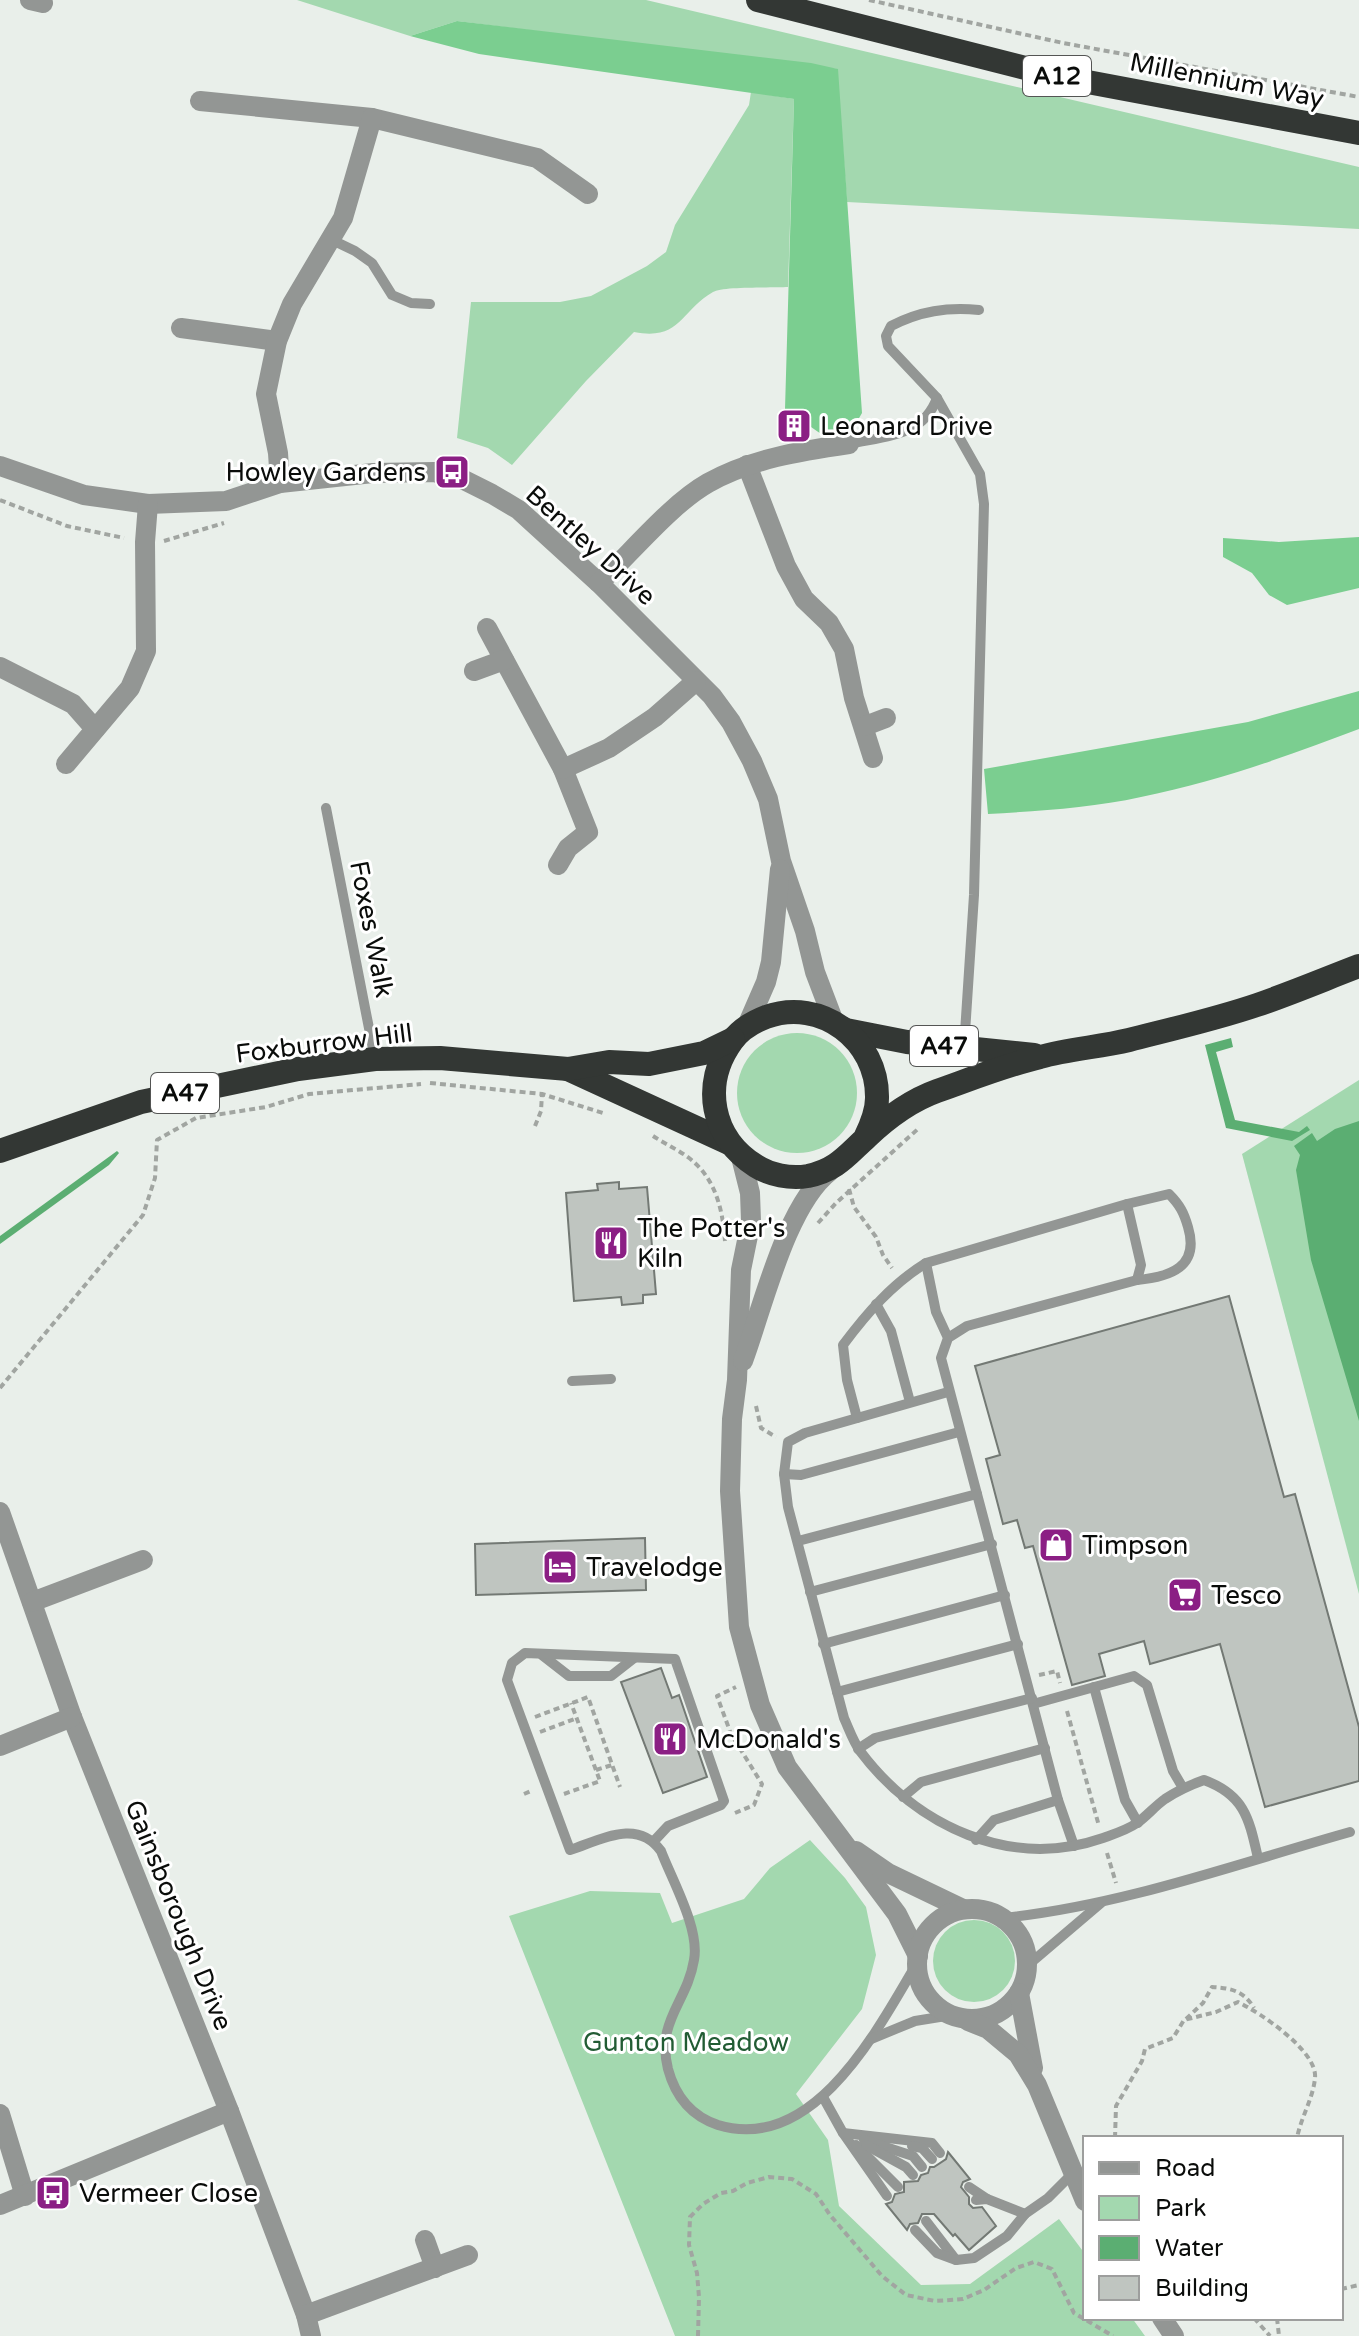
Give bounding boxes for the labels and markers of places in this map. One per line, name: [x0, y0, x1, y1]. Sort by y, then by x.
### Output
building icon: Leonard Drive: [775, 407, 813, 445]
place label: Leonard Drive: [820, 411, 993, 442]
bus stop icon: Howley Gardens: [433, 453, 471, 491]
place label: Howley Gardens: [225, 457, 426, 488]
place label: The Potter's Kiln: [637, 1213, 785, 1274]
restaurant icon: The Potter's Kiln: [592, 1224, 630, 1262]
shop icon: Timpson: [1037, 1526, 1075, 1564]
place label: Timpson: [1082, 1530, 1188, 1561]
hotel icon: Travelodge: [541, 1548, 579, 1586]
place label: Travelodge: [586, 1552, 723, 1583]
supermarket icon: Tesco: [1166, 1576, 1204, 1614]
place label: Tesco: [1211, 1580, 1282, 1611]
restaurant icon: McDonald's: [651, 1720, 689, 1758]
place label: McDonald's: [696, 1724, 841, 1755]
bus stop icon: Vermeer Close: [34, 2174, 72, 2212]
place label: Vermeer Close: [79, 2178, 258, 2209]

